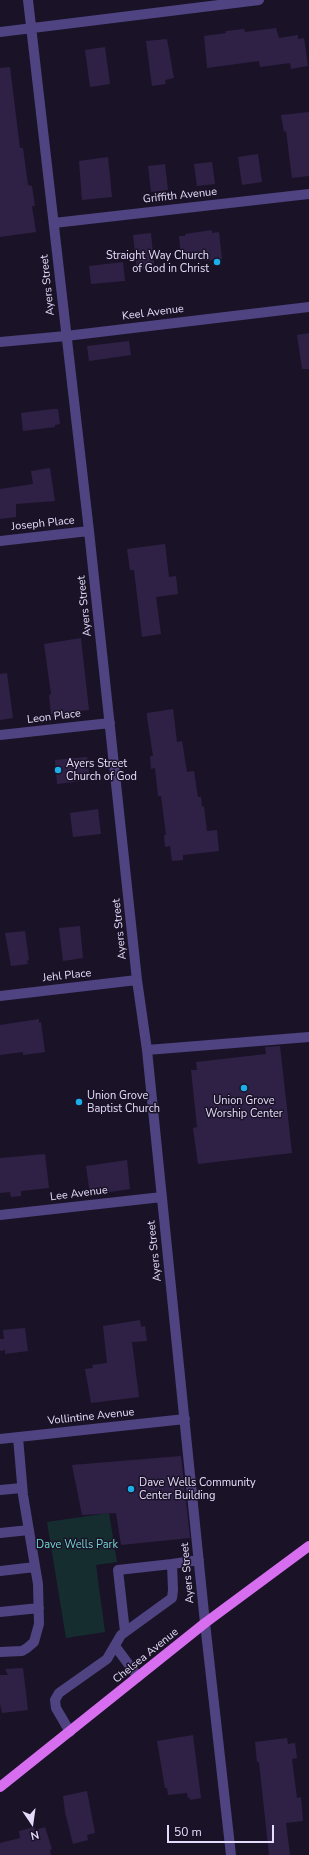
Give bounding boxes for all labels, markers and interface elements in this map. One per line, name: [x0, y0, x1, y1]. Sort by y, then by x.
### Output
street label: Griffith Avenue: [142, 186, 218, 206]
place label: Straight Way Church of God in Christ: [106, 249, 209, 275]
street label: Ayers Street: [38, 254, 58, 316]
marker: Straight Way Church of God in Christ: [212, 257, 222, 267]
street label: Keel Avenue: [121, 303, 185, 323]
street label: Joseph Place: [11, 514, 75, 534]
street label: Ayers Street: [75, 575, 95, 637]
street label: Leon Place: [26, 707, 82, 727]
place label: Ayers Street Church of God: [66, 757, 137, 783]
marker: Ayers Street Church of God: [53, 765, 63, 775]
street label: Ayers Street: [110, 898, 130, 960]
street label: Jehl Place: [42, 967, 92, 985]
marker: Union Grove Worship Center: [239, 1083, 249, 1093]
place label: Union Grove Baptist Church: [87, 1089, 160, 1115]
place label: Union Grove Worship Center: [205, 1094, 283, 1120]
marker: Union Grove Baptist Church: [74, 1097, 84, 1107]
street label: Lee Avenue: [49, 1184, 109, 1204]
street label: Ayers Street: [145, 1220, 165, 1282]
street label: Vollintine Avenue: [47, 1406, 135, 1428]
place label: Dave Wells Community Center Building: [139, 1476, 256, 1502]
marker: Dave Wells Community Center Building: [126, 1484, 136, 1494]
park label: Dave Wells Park: [36, 1538, 118, 1552]
street label: Ayers Street: [179, 1542, 197, 1604]
street label: Chelsea Avenue: [111, 1626, 181, 1686]
north arrow: [12, 1803, 52, 1843]
scale bar: [169, 1817, 276, 1843]
text: 50 m: [174, 1824, 202, 1840]
text: N: [29, 1827, 41, 1843]

